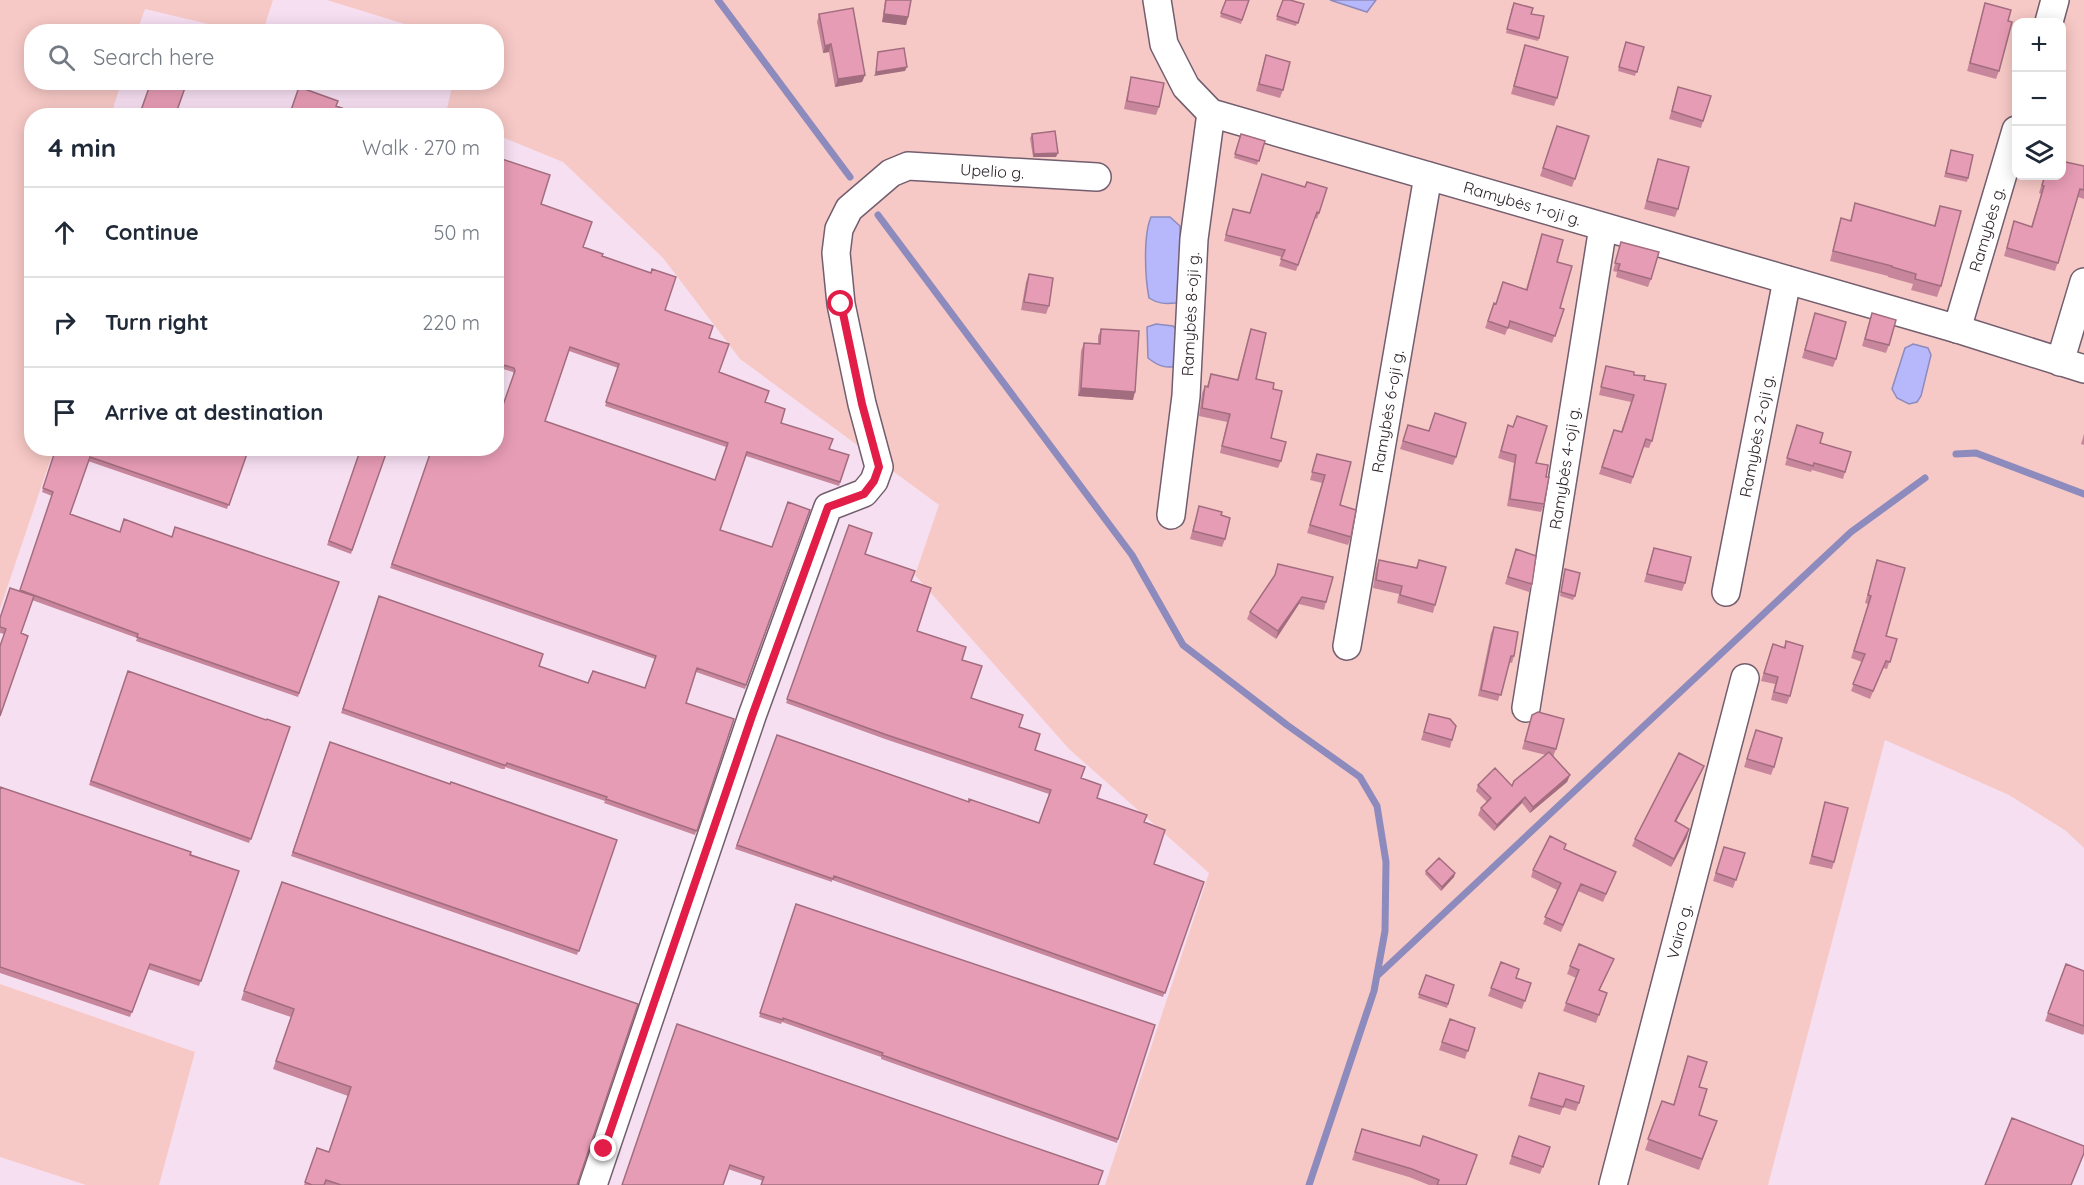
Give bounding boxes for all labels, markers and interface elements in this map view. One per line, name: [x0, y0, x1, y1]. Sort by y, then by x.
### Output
map controls: [2012, 18, 2066, 180]
button: +: [2012, 18, 2066, 72]
search box: [24, 24, 504, 90]
icon: search: [45, 41, 78, 74]
text: Search here: [93, 43, 214, 71]
button: −: [2012, 72, 2066, 126]
button: layers: [2012, 126, 2066, 180]
text: 4 min: [48, 131, 116, 164]
text: Walk · 270 m: [362, 135, 480, 160]
street label: Upelio g.: [960, 159, 1025, 183]
street label: Ramybės 1-oji g.: [1461, 177, 1584, 230]
street label: Ramybės g.: [1965, 184, 2009, 274]
icon: ahead: [48, 216, 81, 249]
text: Continue: [105, 218, 199, 246]
text: 50 m: [434, 220, 480, 245]
street label: Ramybės 8-oji g.: [1177, 251, 1203, 377]
route start: [827, 290, 853, 316]
icon: right: [48, 306, 81, 339]
text: Turn right: [105, 308, 209, 336]
text: 220 m: [422, 310, 480, 335]
street label: Ramybės 6-oji g.: [1367, 348, 1408, 474]
street label: Ramybės 2-oji g.: [1735, 373, 1778, 499]
icon: arrive: [48, 396, 81, 429]
text: Arrive at destination: [105, 398, 323, 426]
street label: Ramybės 4-oji g.: [1545, 405, 1584, 531]
street label: Vairo g.: [1662, 902, 1696, 961]
route end: [590, 1135, 616, 1161]

